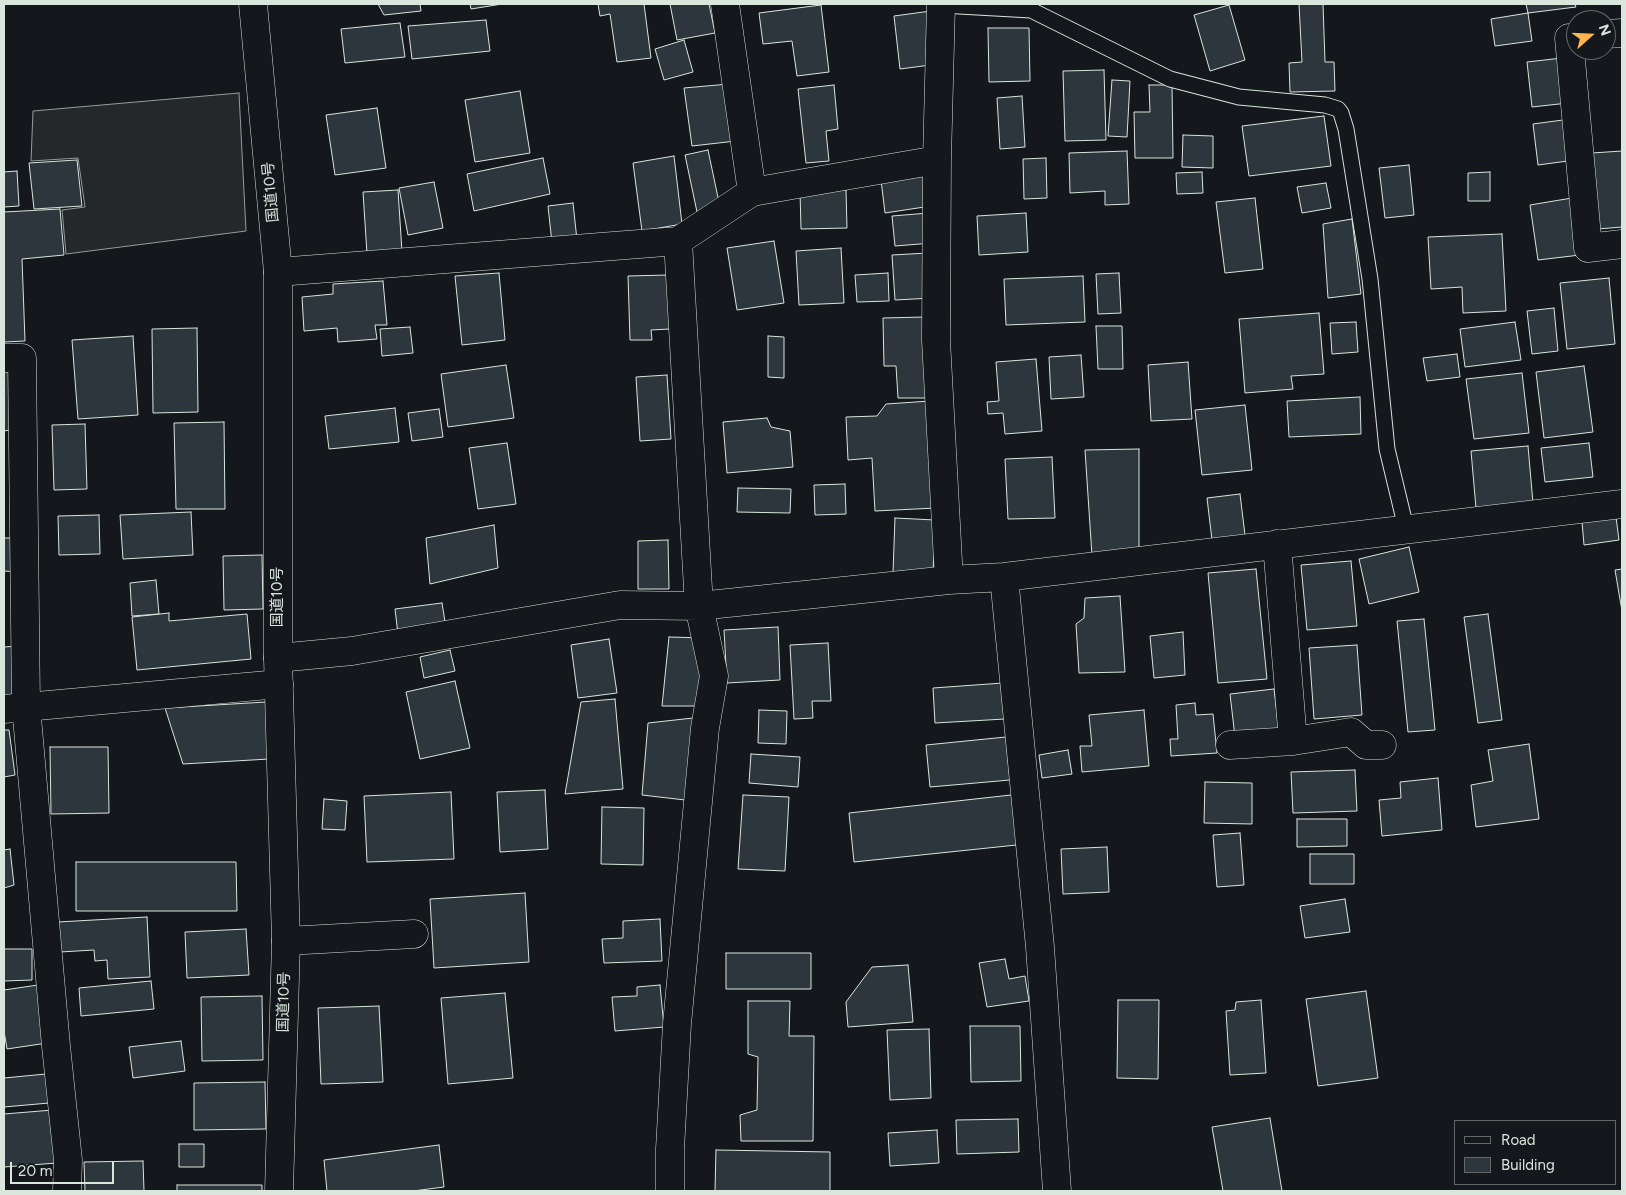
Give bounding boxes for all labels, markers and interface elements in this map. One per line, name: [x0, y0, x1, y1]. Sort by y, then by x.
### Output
north arrow: [1566, 10, 1616, 60]
text: N: [1595, 22, 1614, 38]
street label: 国道10号: [259, 161, 283, 223]
street label: 国道10号: [269, 567, 287, 627]
street label: 国道10号: [274, 971, 294, 1033]
legend: [1454, 1120, 1616, 1185]
text: Road: [1501, 1131, 1536, 1149]
scale bar: [12, 1152, 116, 1184]
text: Building: [1501, 1156, 1555, 1174]
text: 20 m: [18, 1162, 52, 1180]

